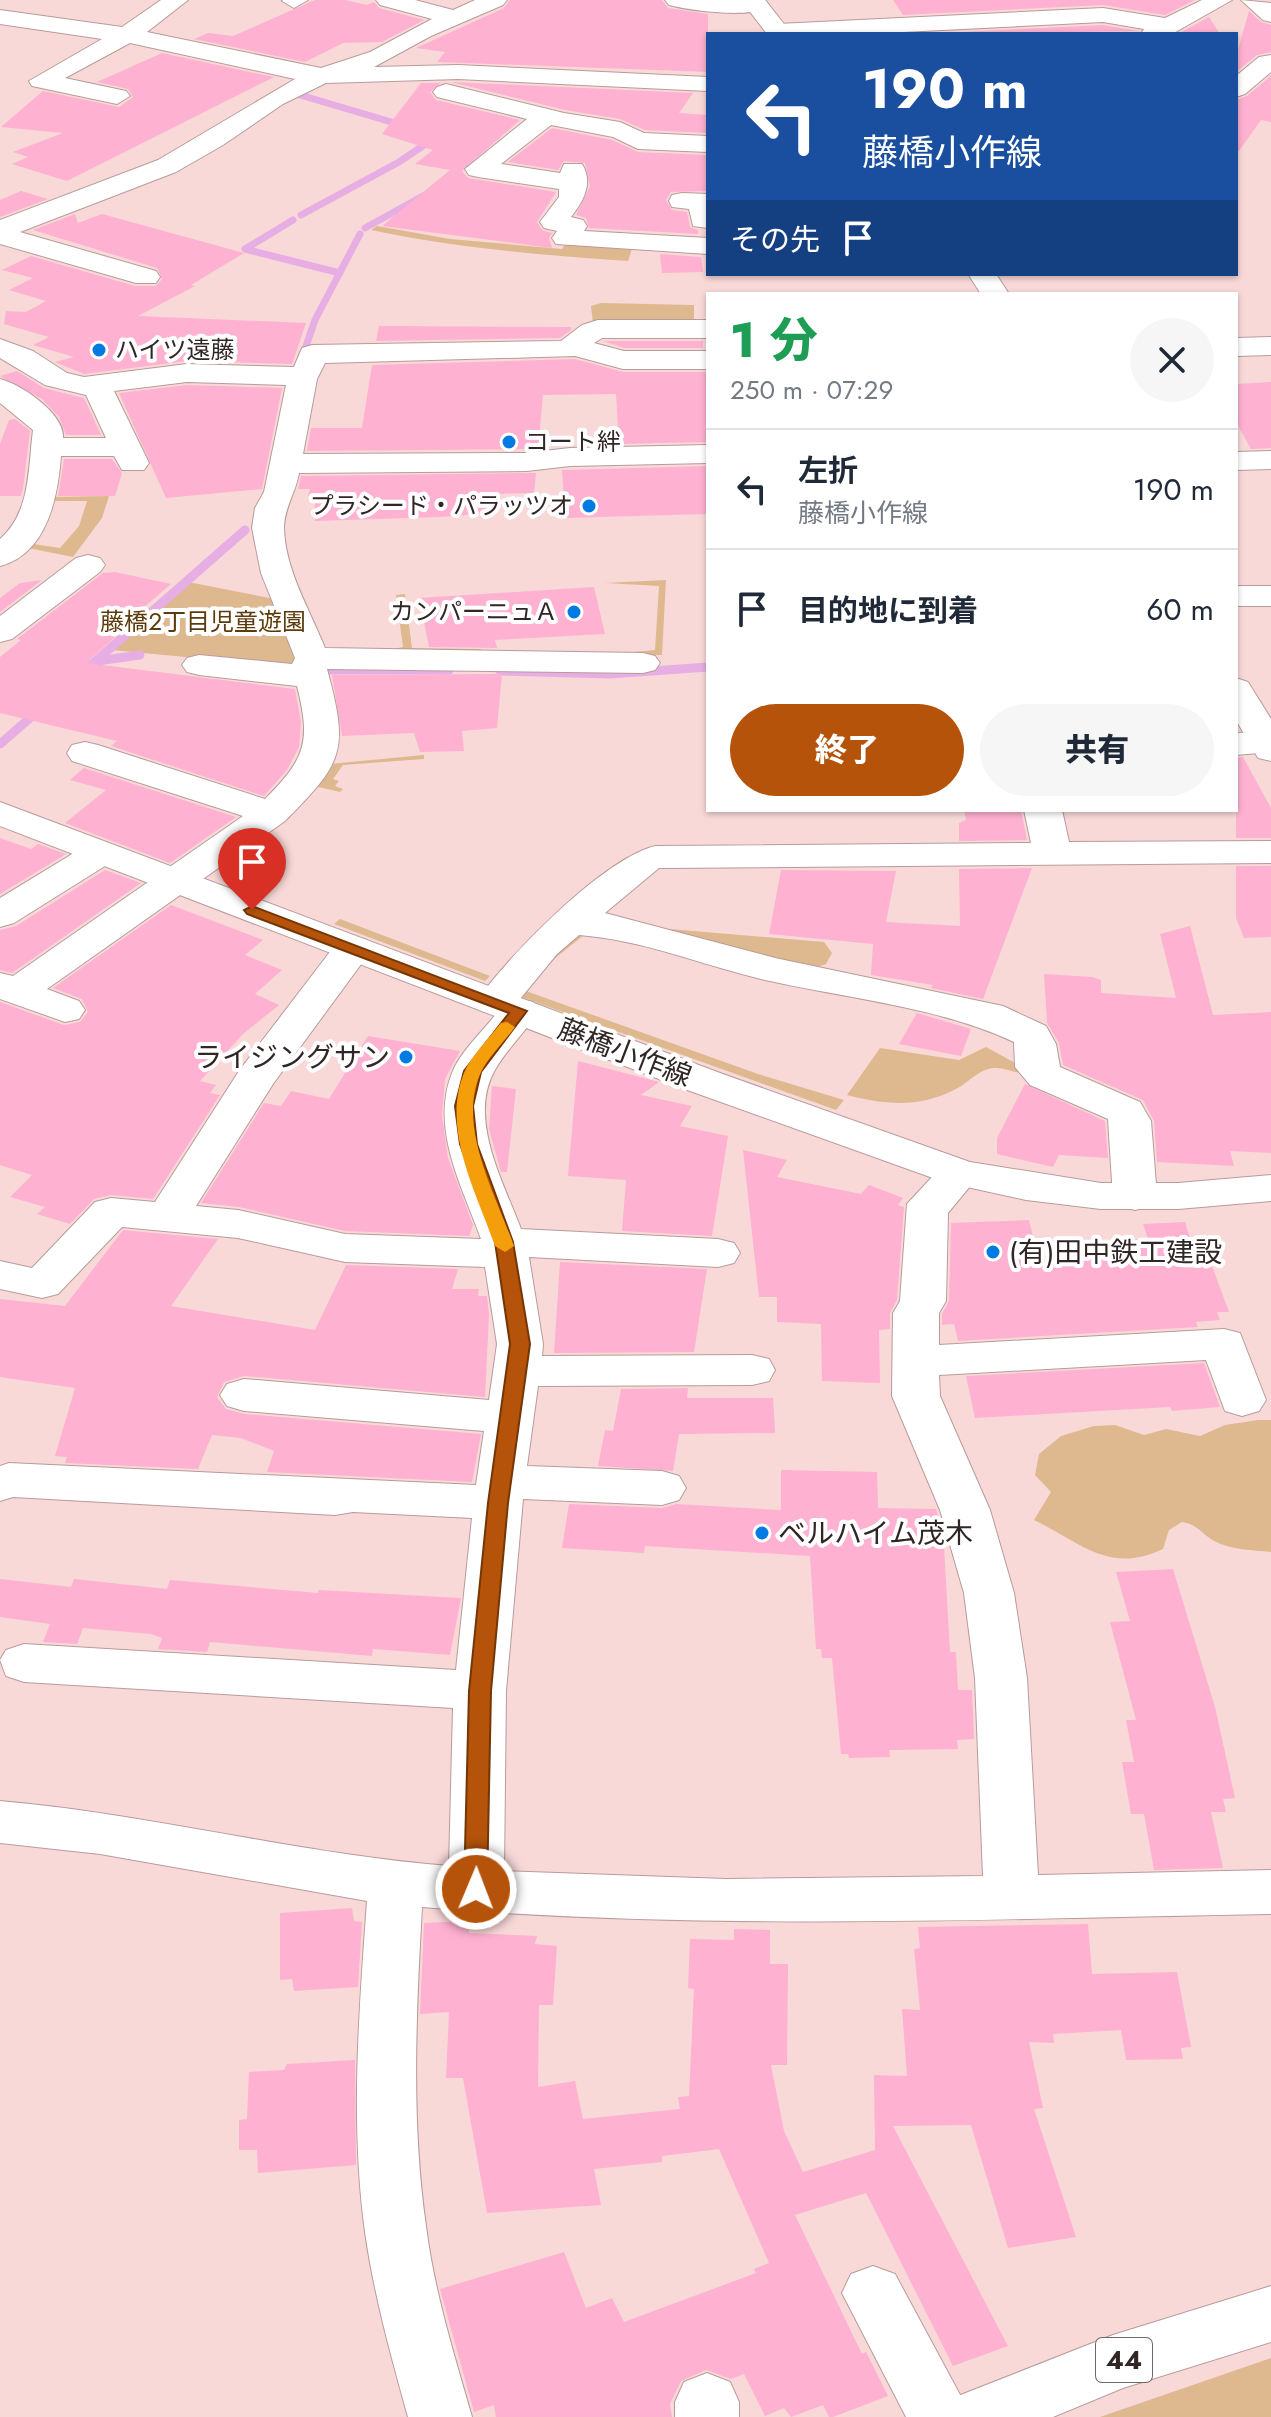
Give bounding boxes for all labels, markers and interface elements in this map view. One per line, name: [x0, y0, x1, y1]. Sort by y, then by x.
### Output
text: 190 m: [862, 48, 1028, 129]
icon: left: [730, 64, 834, 168]
text: 藤橋小作線: [862, 126, 1042, 178]
icon: arrive: [836, 216, 880, 260]
text: その先: [730, 218, 820, 261]
text: 1 分: [730, 306, 818, 375]
button: close: [1130, 318, 1214, 402]
place label: ハイツ遠藤: [115, 332, 235, 367]
marker: ハイツ遠藤: [90, 341, 108, 359]
text: 250 m · 07:29: [730, 371, 893, 409]
place label: コート絆: [525, 424, 621, 459]
marker: コート絆: [500, 433, 518, 451]
text: 左折: [798, 449, 858, 492]
icon: left: [730, 467, 774, 511]
text: 190 m: [1133, 468, 1214, 511]
place label: プラシード・パラッツオ: [309, 488, 573, 523]
text: 藤橋小作線: [798, 494, 928, 532]
marker: プラシード・パラッツオ: [580, 497, 598, 515]
icon: arrive: [730, 587, 774, 631]
text: 60 m: [1146, 588, 1214, 631]
text: 目的地に到着: [798, 589, 978, 632]
place label: カンパーニュＡ: [390, 594, 558, 629]
marker: カンパーニュＡ: [565, 603, 583, 621]
park label: 藤橋２丁目児童遊園: [100, 604, 306, 639]
button: 終了: [730, 704, 964, 796]
button: 共有: [980, 704, 1214, 796]
pin: [218, 828, 286, 910]
icon: arrive: [230, 840, 274, 884]
street label: 藤橋小作線: [552, 1008, 698, 1097]
place label: ライジングサン: [194, 1037, 390, 1078]
marker: ライジングサン: [397, 1048, 415, 1066]
place label: (有)田中鉄工建設: [1009, 1232, 1222, 1273]
marker: (有)田中鉄工建設: [984, 1243, 1002, 1261]
place label: ベルハイム茂木: [778, 1513, 973, 1554]
marker: ベルハイム茂木: [753, 1524, 771, 1542]
position arrow: [434, 1847, 518, 1931]
road number: 44: [1096, 2338, 1152, 2382]

